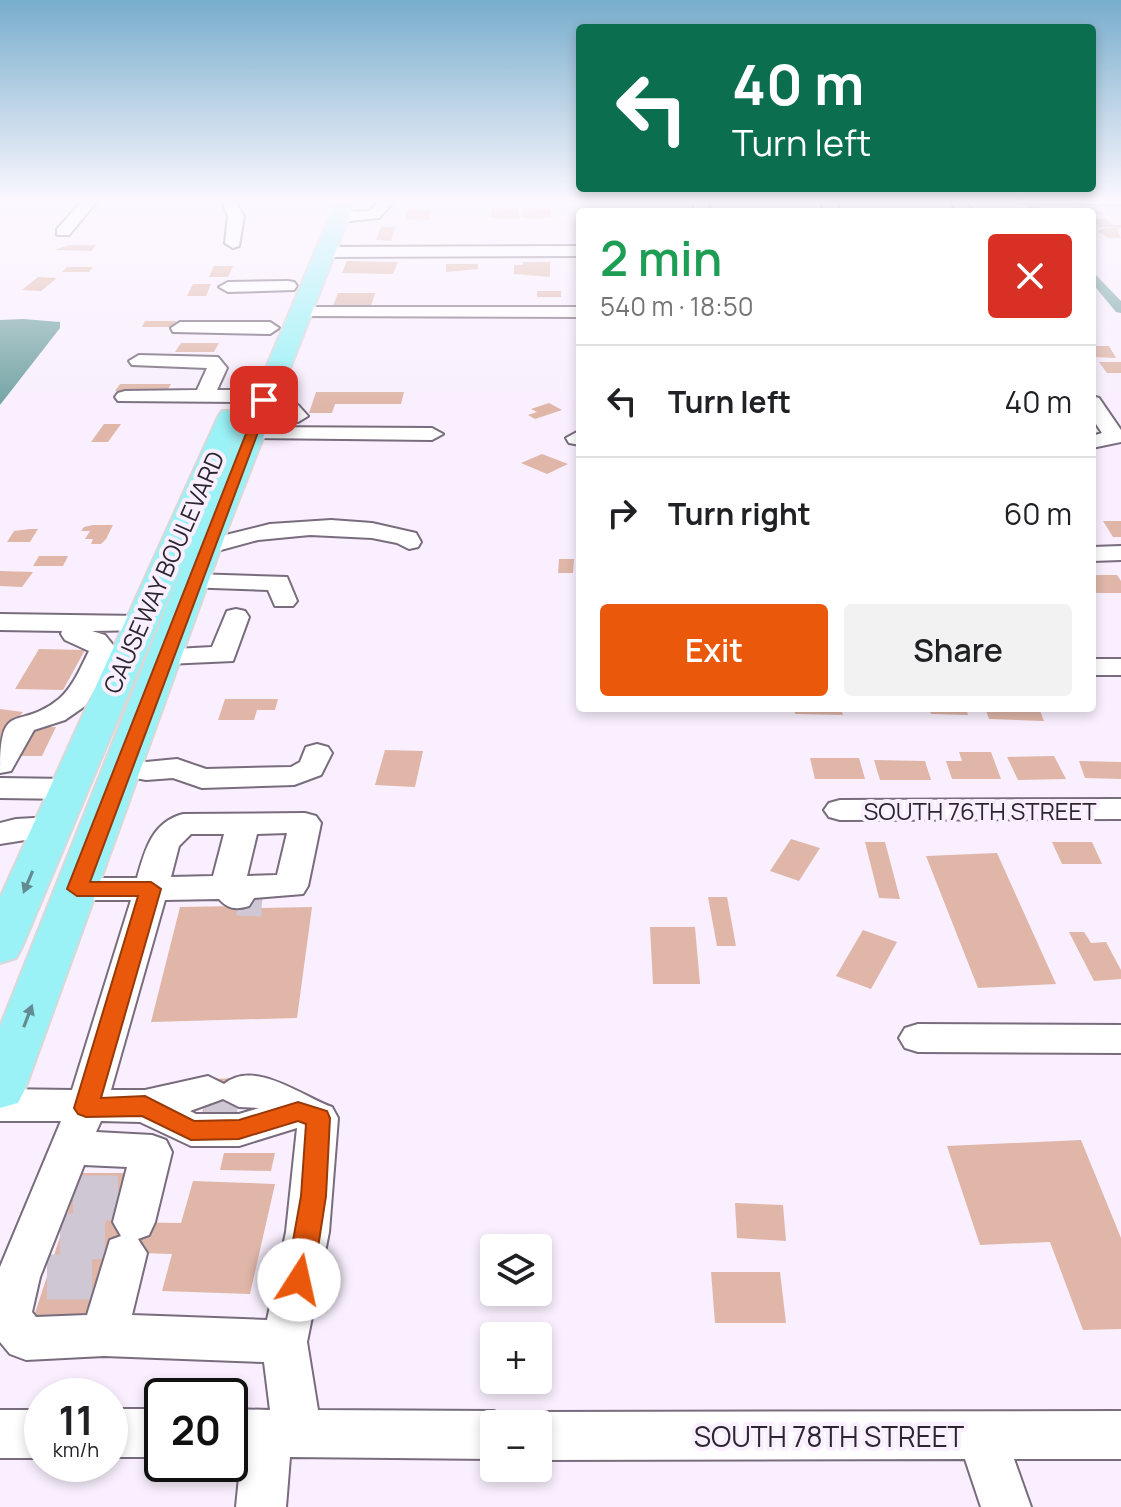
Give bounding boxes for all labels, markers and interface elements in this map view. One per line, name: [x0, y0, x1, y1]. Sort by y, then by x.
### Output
text: 40 m: [732, 45, 864, 122]
icon: left: [600, 56, 704, 160]
text: Turn left: [732, 118, 871, 167]
text: 2 min: [600, 225, 722, 290]
button: close: [988, 234, 1072, 318]
text: 540 m · 18:50: [600, 288, 754, 324]
pin: [230, 366, 298, 434]
icon: arrive: [242, 378, 286, 422]
icon: left: [600, 379, 644, 423]
text: Turn left: [668, 381, 791, 422]
text: 40 m: [1005, 381, 1072, 422]
street label: CAUSEWAY BOULEVARD: [95, 446, 231, 698]
icon: right: [600, 491, 644, 535]
text: Turn right: [668, 493, 811, 534]
text: 60 m: [1004, 493, 1072, 534]
button: Exit: [600, 604, 828, 696]
button: Share: [844, 604, 1072, 696]
street label: SOUTH 76TH STREET: [864, 794, 1097, 827]
one-way arrow: [21, 870, 35, 894]
one-way arrow: [22, 1004, 35, 1028]
map controls: [480, 1234, 552, 1482]
button: layers: [480, 1234, 552, 1306]
position arrow: [257, 1238, 341, 1322]
button: +: [480, 1322, 552, 1394]
speed limit sign: 20: [144, 1378, 248, 1482]
text: 11: [58, 1392, 94, 1447]
button: −: [480, 1410, 552, 1482]
street label: SOUTH 78TH STREET: [694, 1417, 965, 1455]
text: km/h: [53, 1436, 99, 1463]

